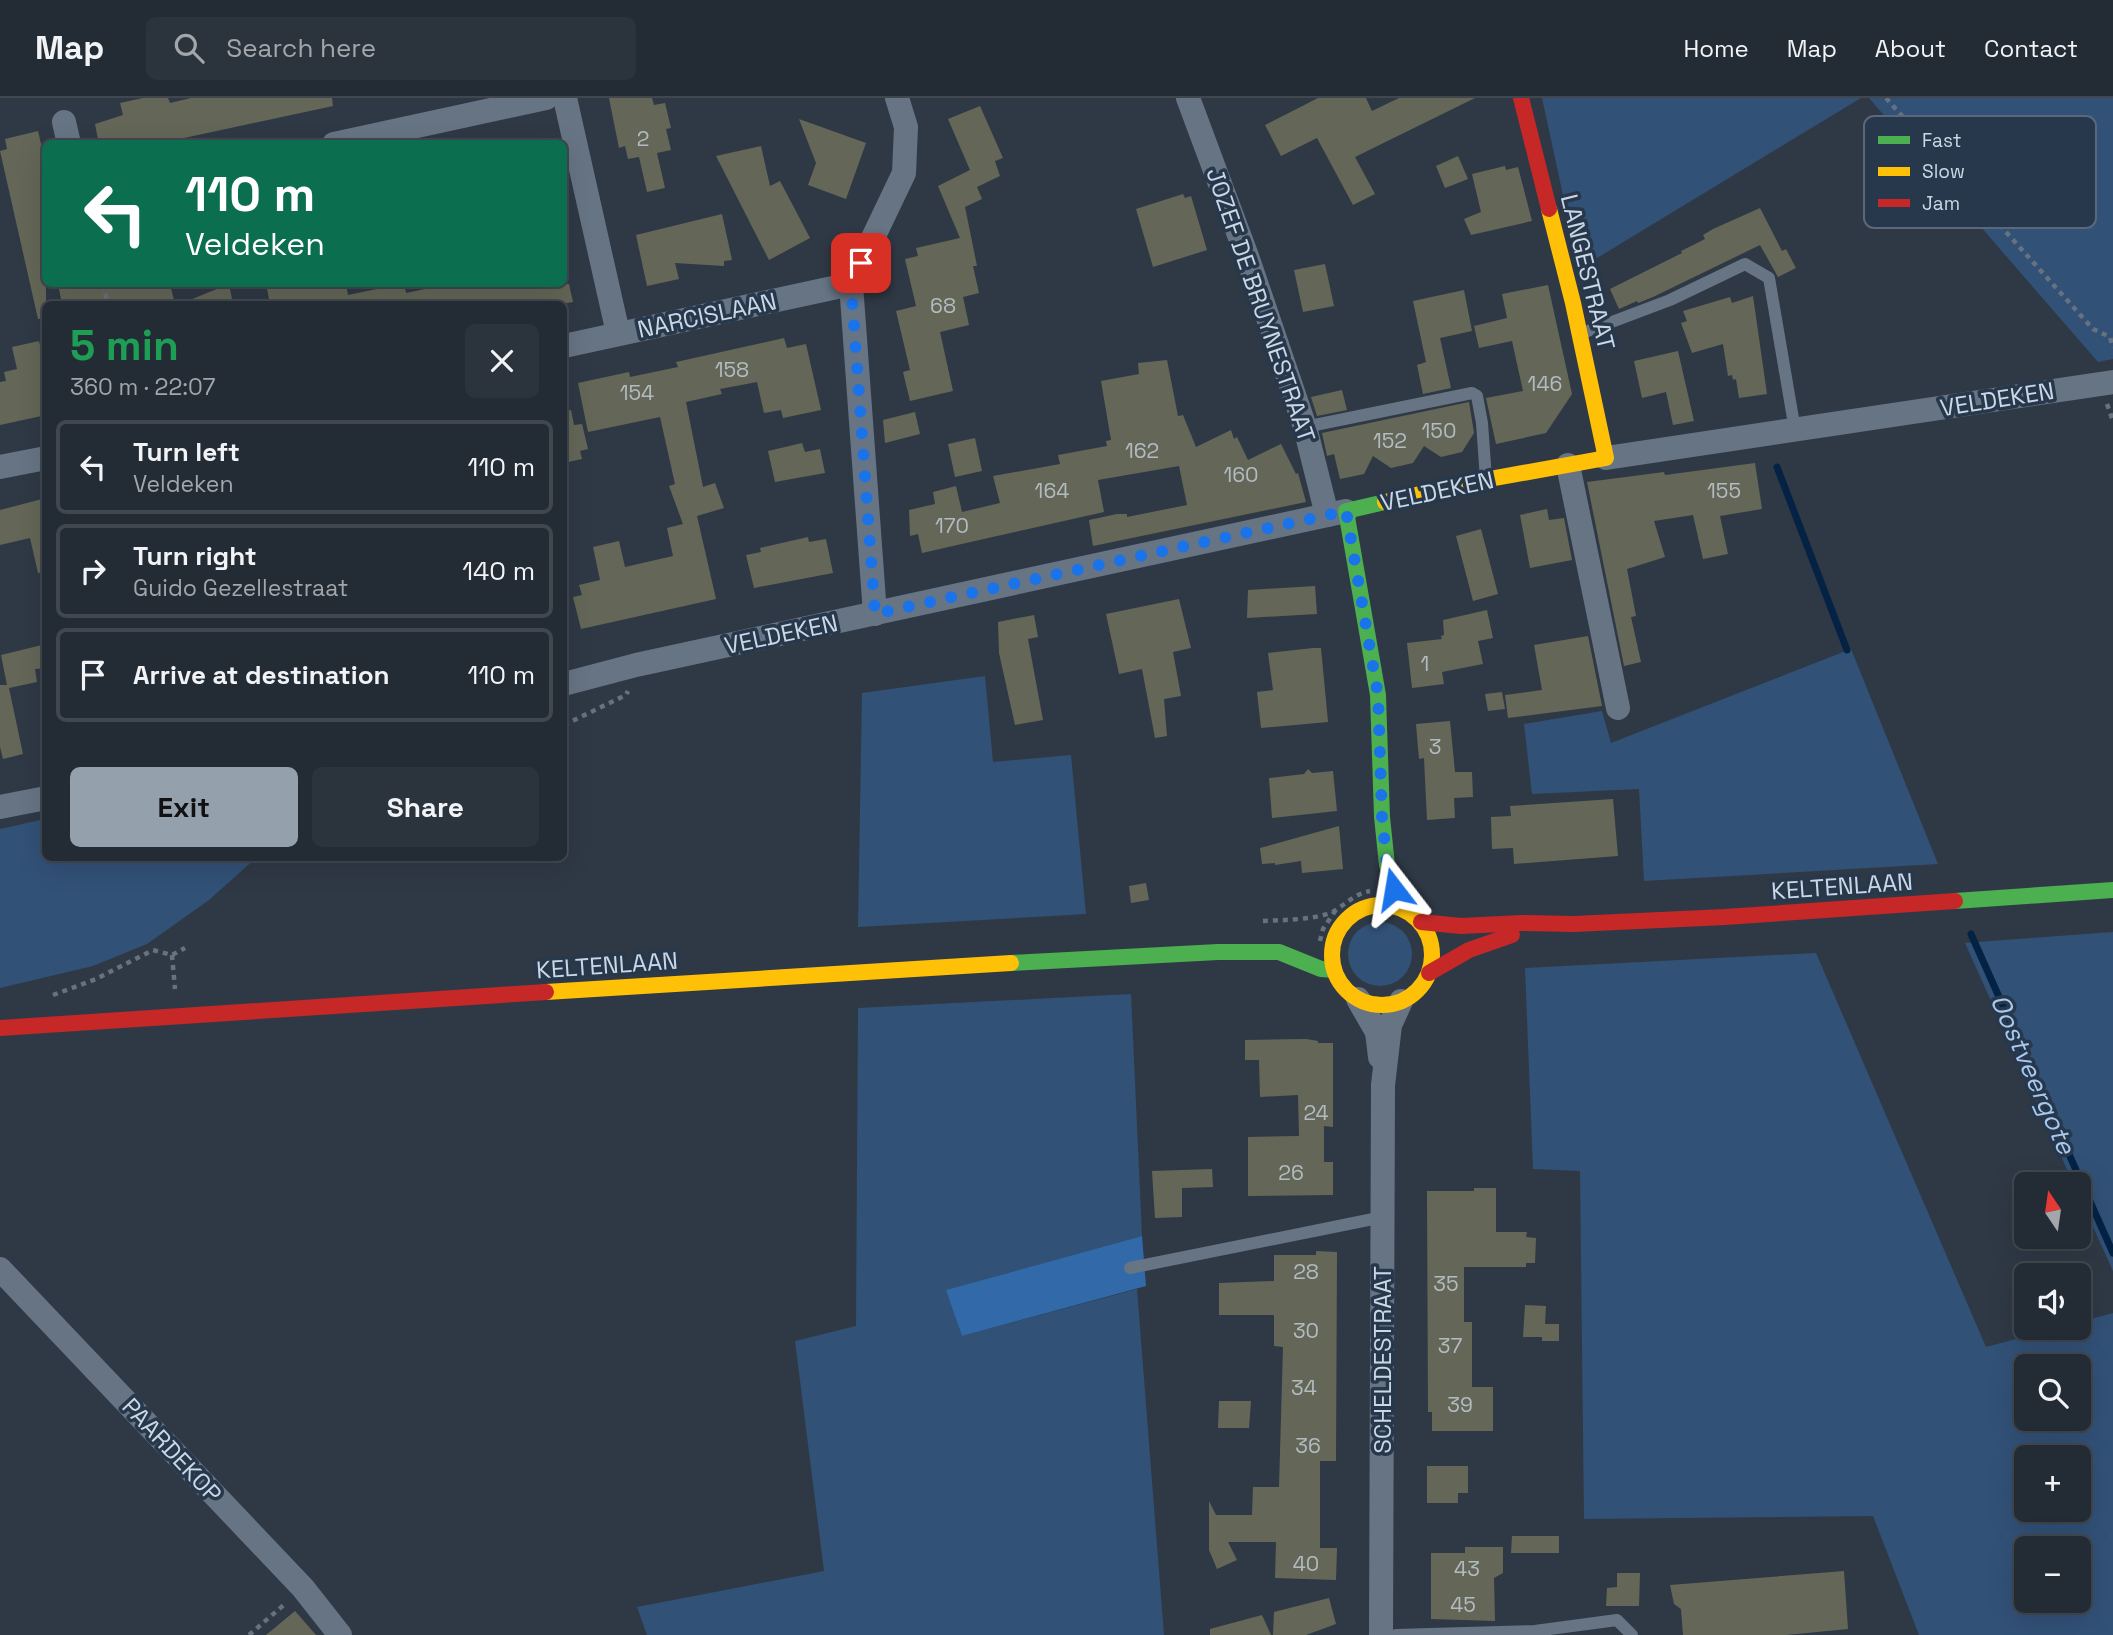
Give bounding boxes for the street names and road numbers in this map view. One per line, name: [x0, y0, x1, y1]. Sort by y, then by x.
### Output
street label: JOZEF DE BRUYNESTRAAT: [1199, 164, 1323, 446]
street label: LANGESTRAAT: [1554, 191, 1622, 353]
street label: NARCISLAAN: [635, 285, 779, 345]
street label: VELDEKEN: [1938, 375, 2056, 423]
street label: VELDEKEN: [1378, 464, 1496, 518]
street label: VELDEKEN: [722, 607, 840, 661]
street label: KELTENLAAN: [1770, 866, 1914, 906]
street label: KELTENLAAN: [535, 945, 679, 985]
street label: SCHELDESTRAAT: [1367, 1266, 1398, 1454]
street label: PAARDEKOP: [116, 1391, 228, 1509]

